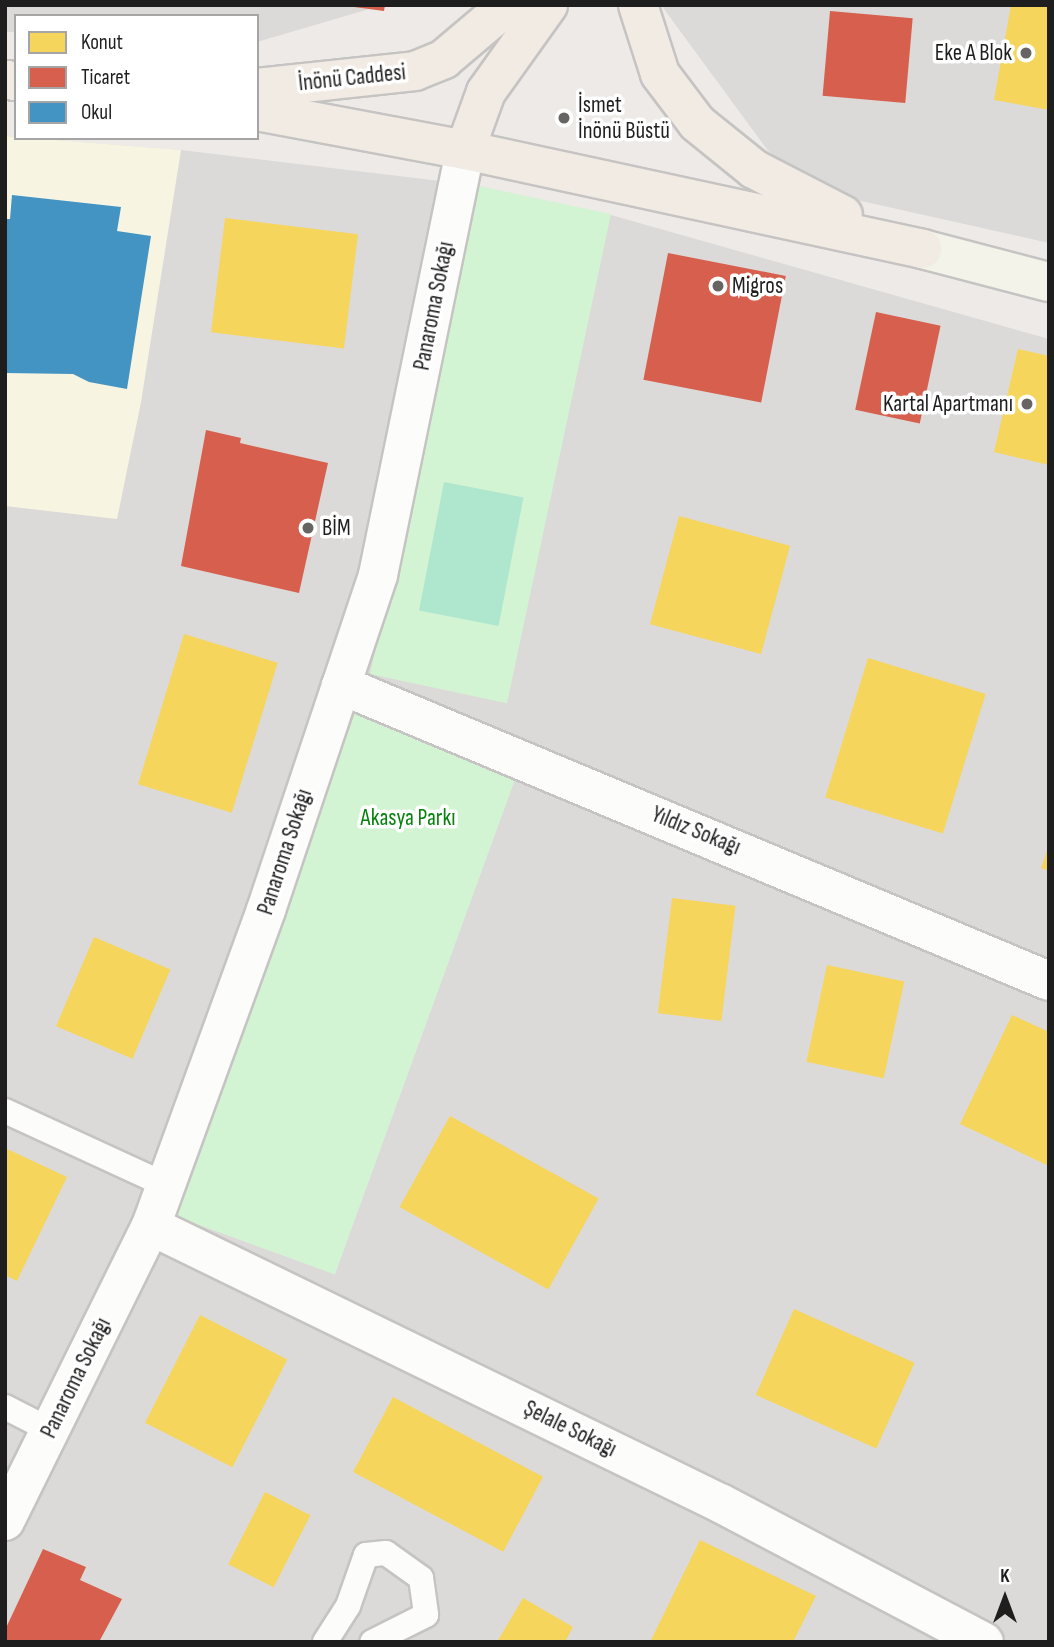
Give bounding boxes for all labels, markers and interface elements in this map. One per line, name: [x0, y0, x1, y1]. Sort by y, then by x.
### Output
legend: [14, 14, 259, 140]
text: Konut: [81, 30, 123, 55]
place label: Eke A Blok: [935, 39, 1012, 67]
marker: Eke A Blok: [1018, 45, 1034, 61]
street label: İnönü Caddesi: [297, 59, 407, 97]
text: Ticaret: [81, 65, 130, 90]
place label: İsmet İnönü Büstü: [578, 91, 670, 145]
text: Okul: [81, 100, 112, 125]
marker: İsmet İnönü Büstü: [556, 110, 572, 126]
street label: Panaroma Sokağı: [408, 239, 460, 373]
place label: Migros: [732, 272, 783, 300]
marker: Migros: [710, 278, 726, 294]
place label: Kartal Apartmanı: [883, 390, 1013, 418]
marker: Kartal Apartmanı: [1019, 396, 1035, 412]
place label: BİM: [322, 514, 351, 542]
marker: BİM: [300, 520, 316, 536]
street label: Panaroma Sokağı: [252, 786, 318, 918]
street label: Yıldız Sokağı: [647, 801, 745, 861]
park label: Akasya Parkı: [361, 804, 455, 832]
street label: Panaroma Sokağı: [35, 1313, 117, 1443]
street label: Şelale Sokağı: [519, 1395, 621, 1463]
north arrow: [970, 1563, 1040, 1633]
text: K: [1000, 1565, 1010, 1588]

